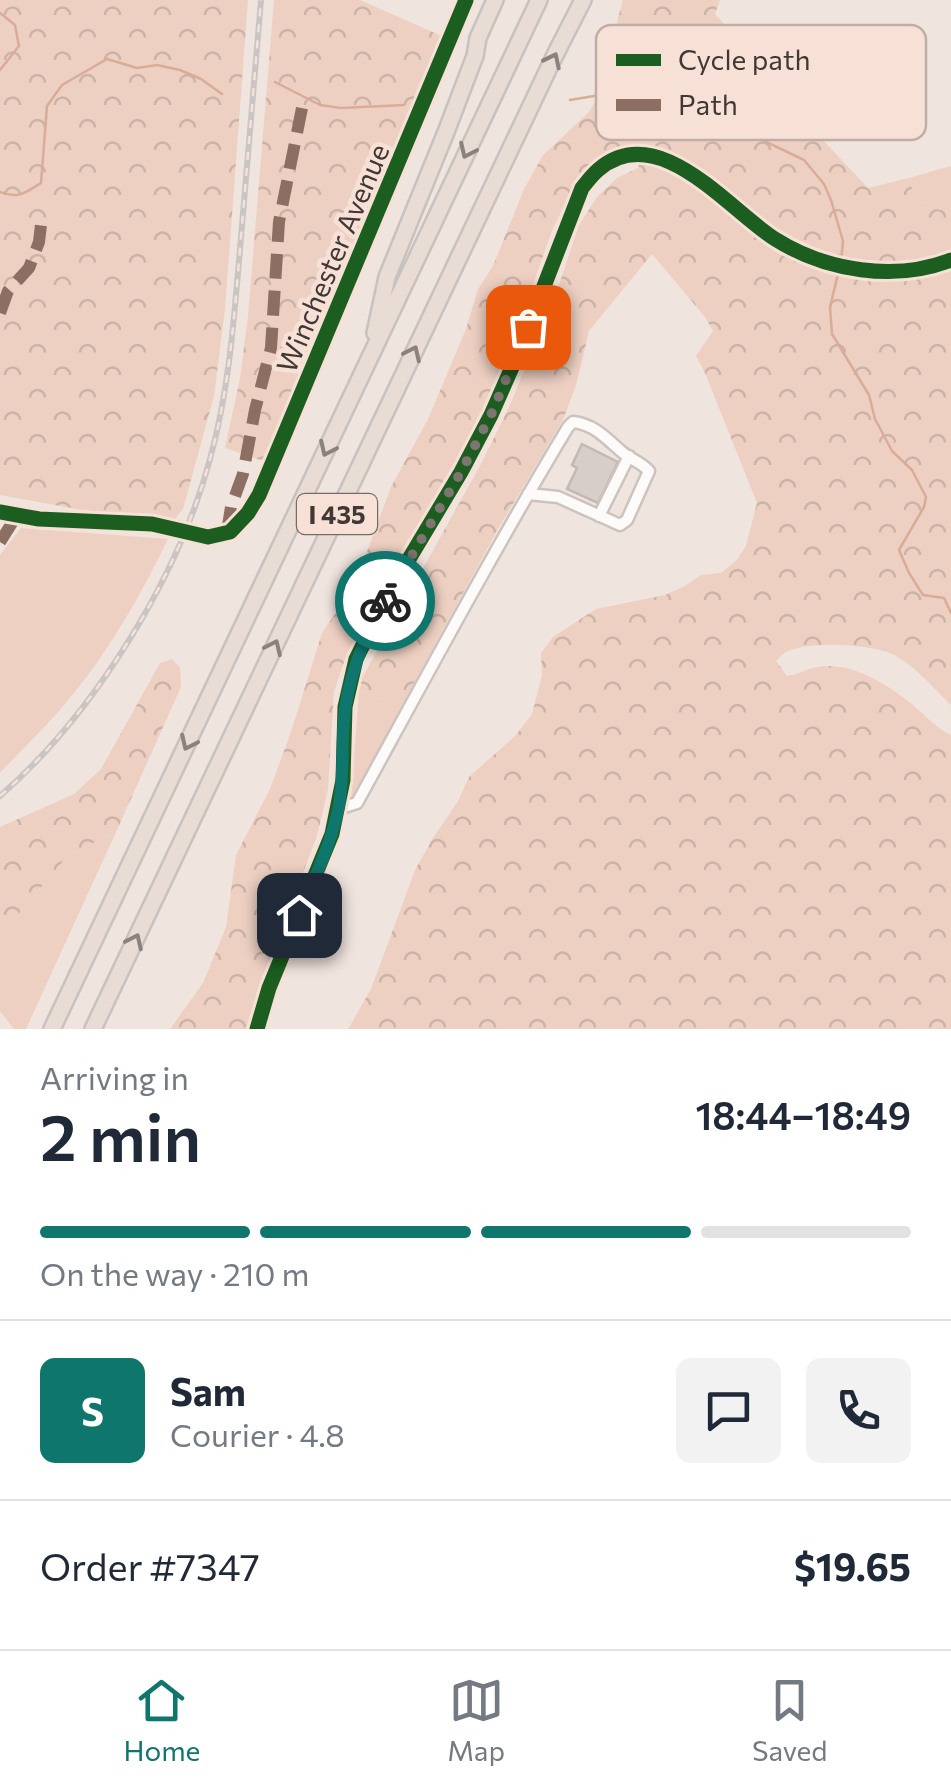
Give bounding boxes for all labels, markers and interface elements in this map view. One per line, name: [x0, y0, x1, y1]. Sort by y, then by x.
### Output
legend: [596, 25, 926, 140]
text: Cycle path: [678, 42, 810, 76]
one-way arrow: [540, 52, 560, 70]
text: Path: [678, 87, 738, 121]
street label: Winchester Avenue: [268, 139, 396, 377]
one-way arrow: [460, 141, 480, 159]
pin: [486, 285, 571, 370]
icon: bag: [501, 300, 556, 355]
one-way arrow: [401, 346, 421, 364]
one-way arrow: [319, 439, 339, 457]
road number: I 435: [297, 494, 377, 534]
courier: [335, 551, 435, 651]
icon: bike: [358, 574, 413, 629]
one-way arrow: [262, 639, 282, 657]
one-way arrow: [180, 733, 200, 751]
pin: [257, 873, 342, 958]
icon: home: [272, 888, 327, 943]
one-way arrow: [123, 933, 143, 951]
text: Arriving in: [40, 1057, 189, 1097]
text: 18:44–18:49: [695, 1091, 911, 1138]
text: 2 min: [40, 1095, 201, 1174]
text: On the way · 210 m: [40, 1253, 309, 1293]
button: chat: [676, 1358, 781, 1463]
button: phone: [806, 1358, 911, 1463]
text: Sam: [170, 1367, 246, 1414]
text: S: [81, 1387, 104, 1434]
text: Courier · 4.8: [170, 1414, 345, 1454]
text: Order #7347: [40, 1542, 260, 1589]
text: $19.65: [794, 1542, 911, 1589]
tab: Home: [123, 1673, 200, 1767]
tab: Map: [447, 1673, 505, 1767]
tab: Saved: [752, 1673, 828, 1767]

